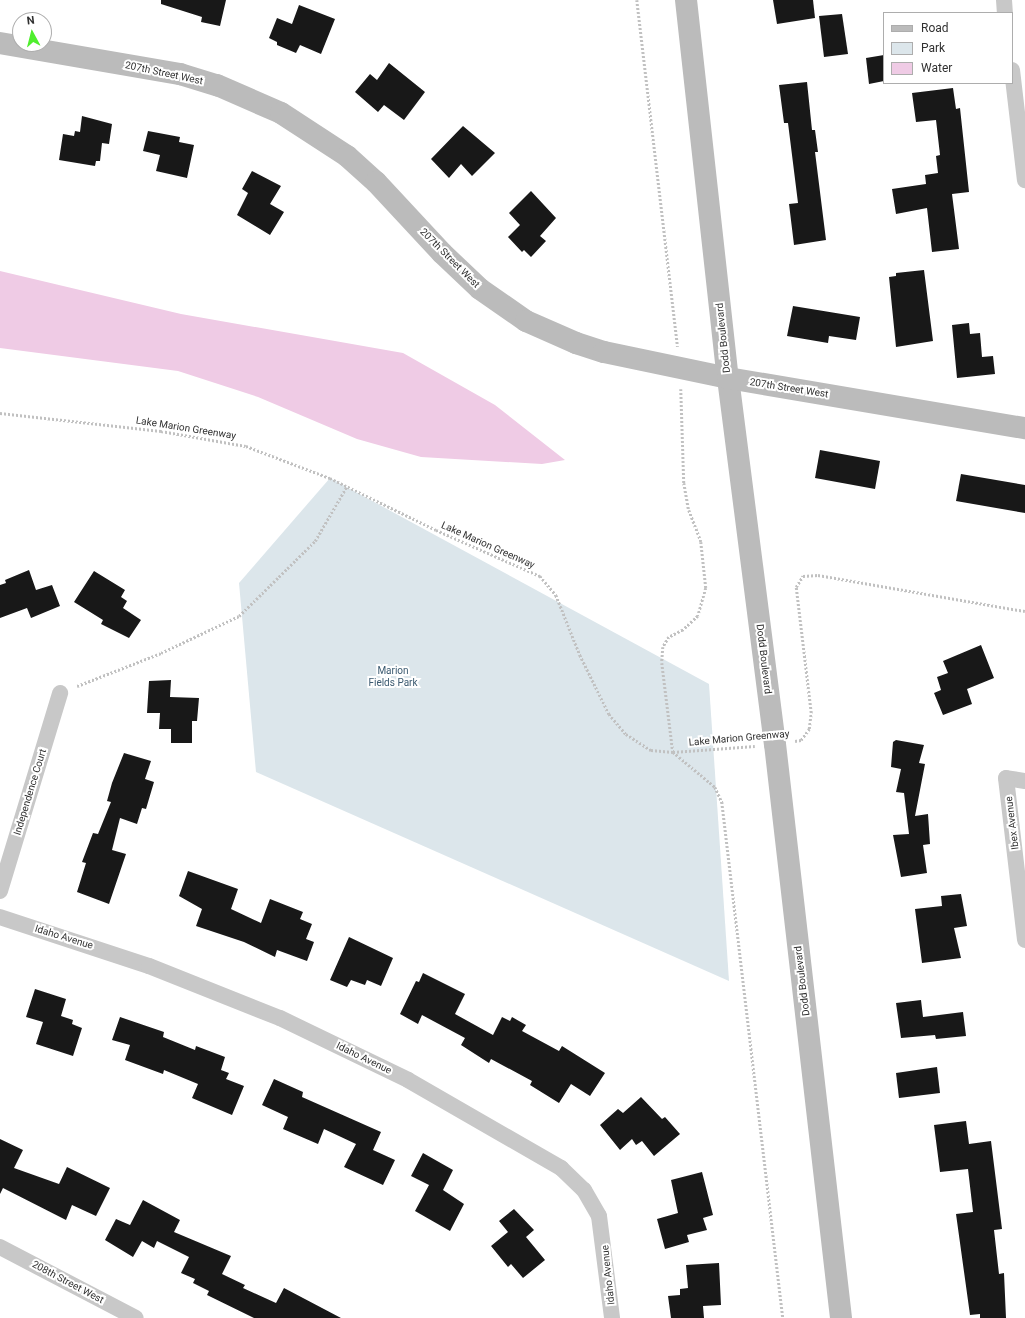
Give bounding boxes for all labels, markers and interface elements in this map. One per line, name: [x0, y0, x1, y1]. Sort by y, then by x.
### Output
north arrow: [12, 12, 52, 52]
legend: [883, 12, 1013, 84]
text: N: [26, 14, 35, 28]
text: Road: [921, 21, 949, 35]
text: Park: [921, 41, 945, 55]
street label: 207th Street West: [124, 59, 204, 87]
text: Water: [921, 61, 952, 75]
street label: 207th Street West: [418, 226, 482, 290]
street label: Dodd Boulevard: [713, 302, 733, 374]
street label: 207th Street West: [749, 376, 829, 400]
street label: Lake Marion Greenway: [135, 414, 237, 442]
street label: Lake Marion Greenway: [439, 519, 537, 571]
street label: Dodd Boulevard: [754, 623, 774, 695]
park label: Marion Fields Park: [368, 664, 418, 688]
street label: Lake Marion Greenway: [688, 728, 790, 748]
street label: Independence Court: [11, 747, 49, 837]
street label: Ibex Avenue: [1003, 796, 1021, 850]
street label: Idaho Avenue: [33, 922, 95, 952]
street label: Dodd Boulevard: [792, 945, 812, 1017]
street label: Idaho Avenue: [334, 1039, 394, 1077]
street label: Idaho Avenue: [599, 1244, 617, 1306]
street label: 208th Street West: [30, 1258, 106, 1306]

